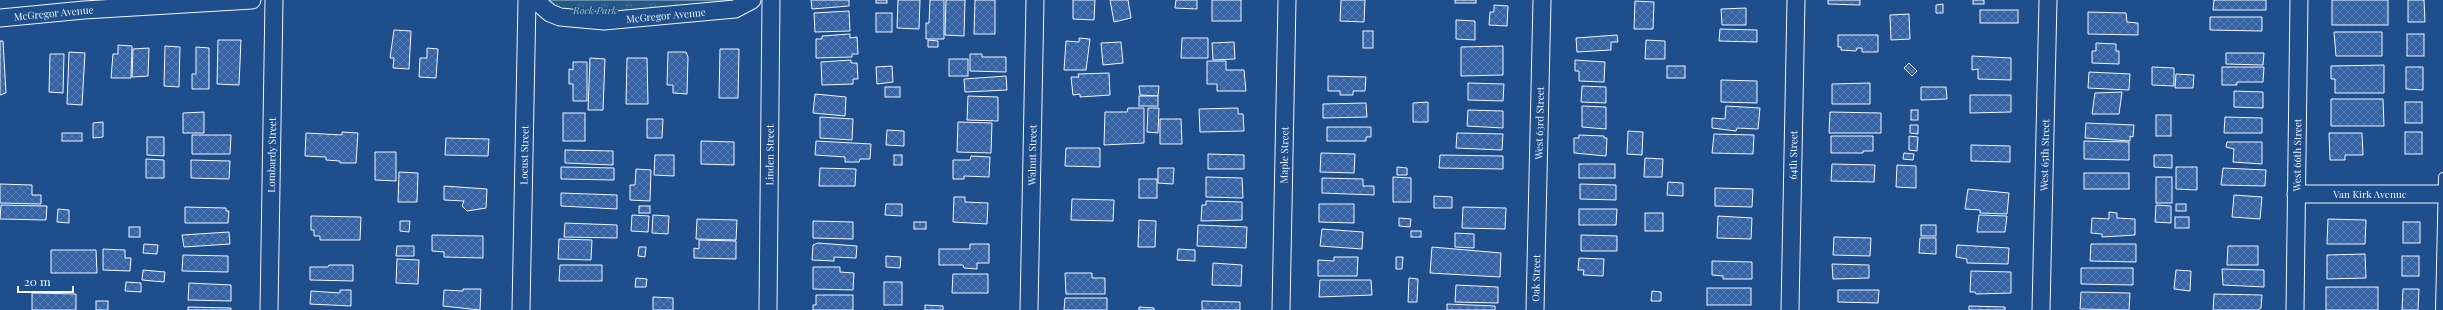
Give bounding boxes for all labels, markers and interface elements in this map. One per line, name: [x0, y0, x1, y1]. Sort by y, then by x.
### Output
street label: McGregor Avenue: [13, 2, 94, 24]
park label: Rock Park: [572, 3, 617, 17]
street label: McGregor Avenue: [626, 5, 706, 26]
street label: West 63rd Street: [1531, 86, 1547, 161]
street label: Lombardy Street: [264, 117, 279, 193]
street label: West 65th Street: [2037, 118, 2052, 192]
street label: West 66th Street: [2290, 118, 2304, 193]
street label: Linden Street: [762, 124, 777, 186]
street label: Walnut Street: [1024, 124, 1040, 187]
street label: Locust Street: [516, 125, 532, 185]
street label: Maple Street: [1276, 126, 1292, 183]
street label: 64th Street: [1786, 130, 1800, 180]
street label: Van Kirk Avenue: [2332, 187, 2407, 201]
street label: Oak Street: [1528, 254, 1543, 302]
scale bar: [18, 268, 73, 294]
text: 20 m: [24, 273, 51, 289]

